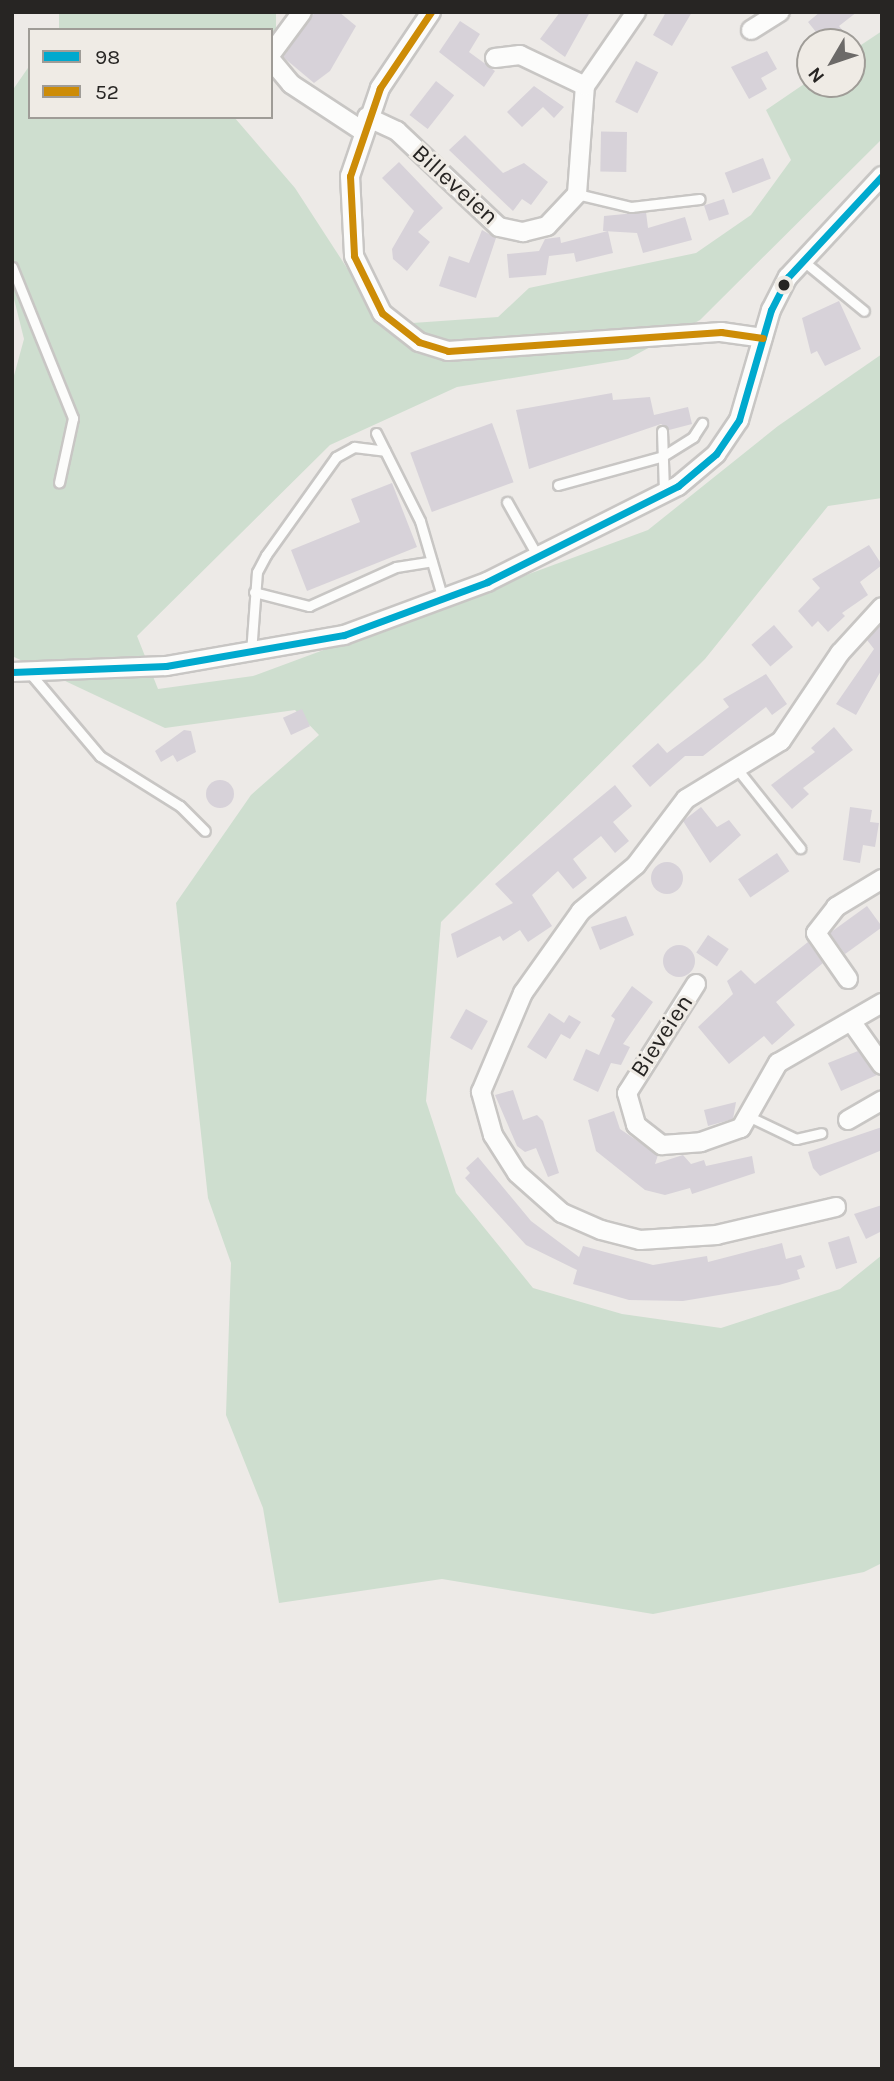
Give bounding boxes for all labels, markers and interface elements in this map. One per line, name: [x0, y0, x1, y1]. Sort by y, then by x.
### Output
legend: [28, 28, 273, 119]
north arrow: [796, 28, 866, 98]
text: 98: [95, 45, 120, 69]
text: N: [803, 63, 829, 87]
text: 52: [95, 80, 119, 104]
street label: Billeveien: [406, 139, 504, 231]
unlabelled marker: [777, 278, 791, 292]
street label: Bieveien: [625, 989, 699, 1083]

